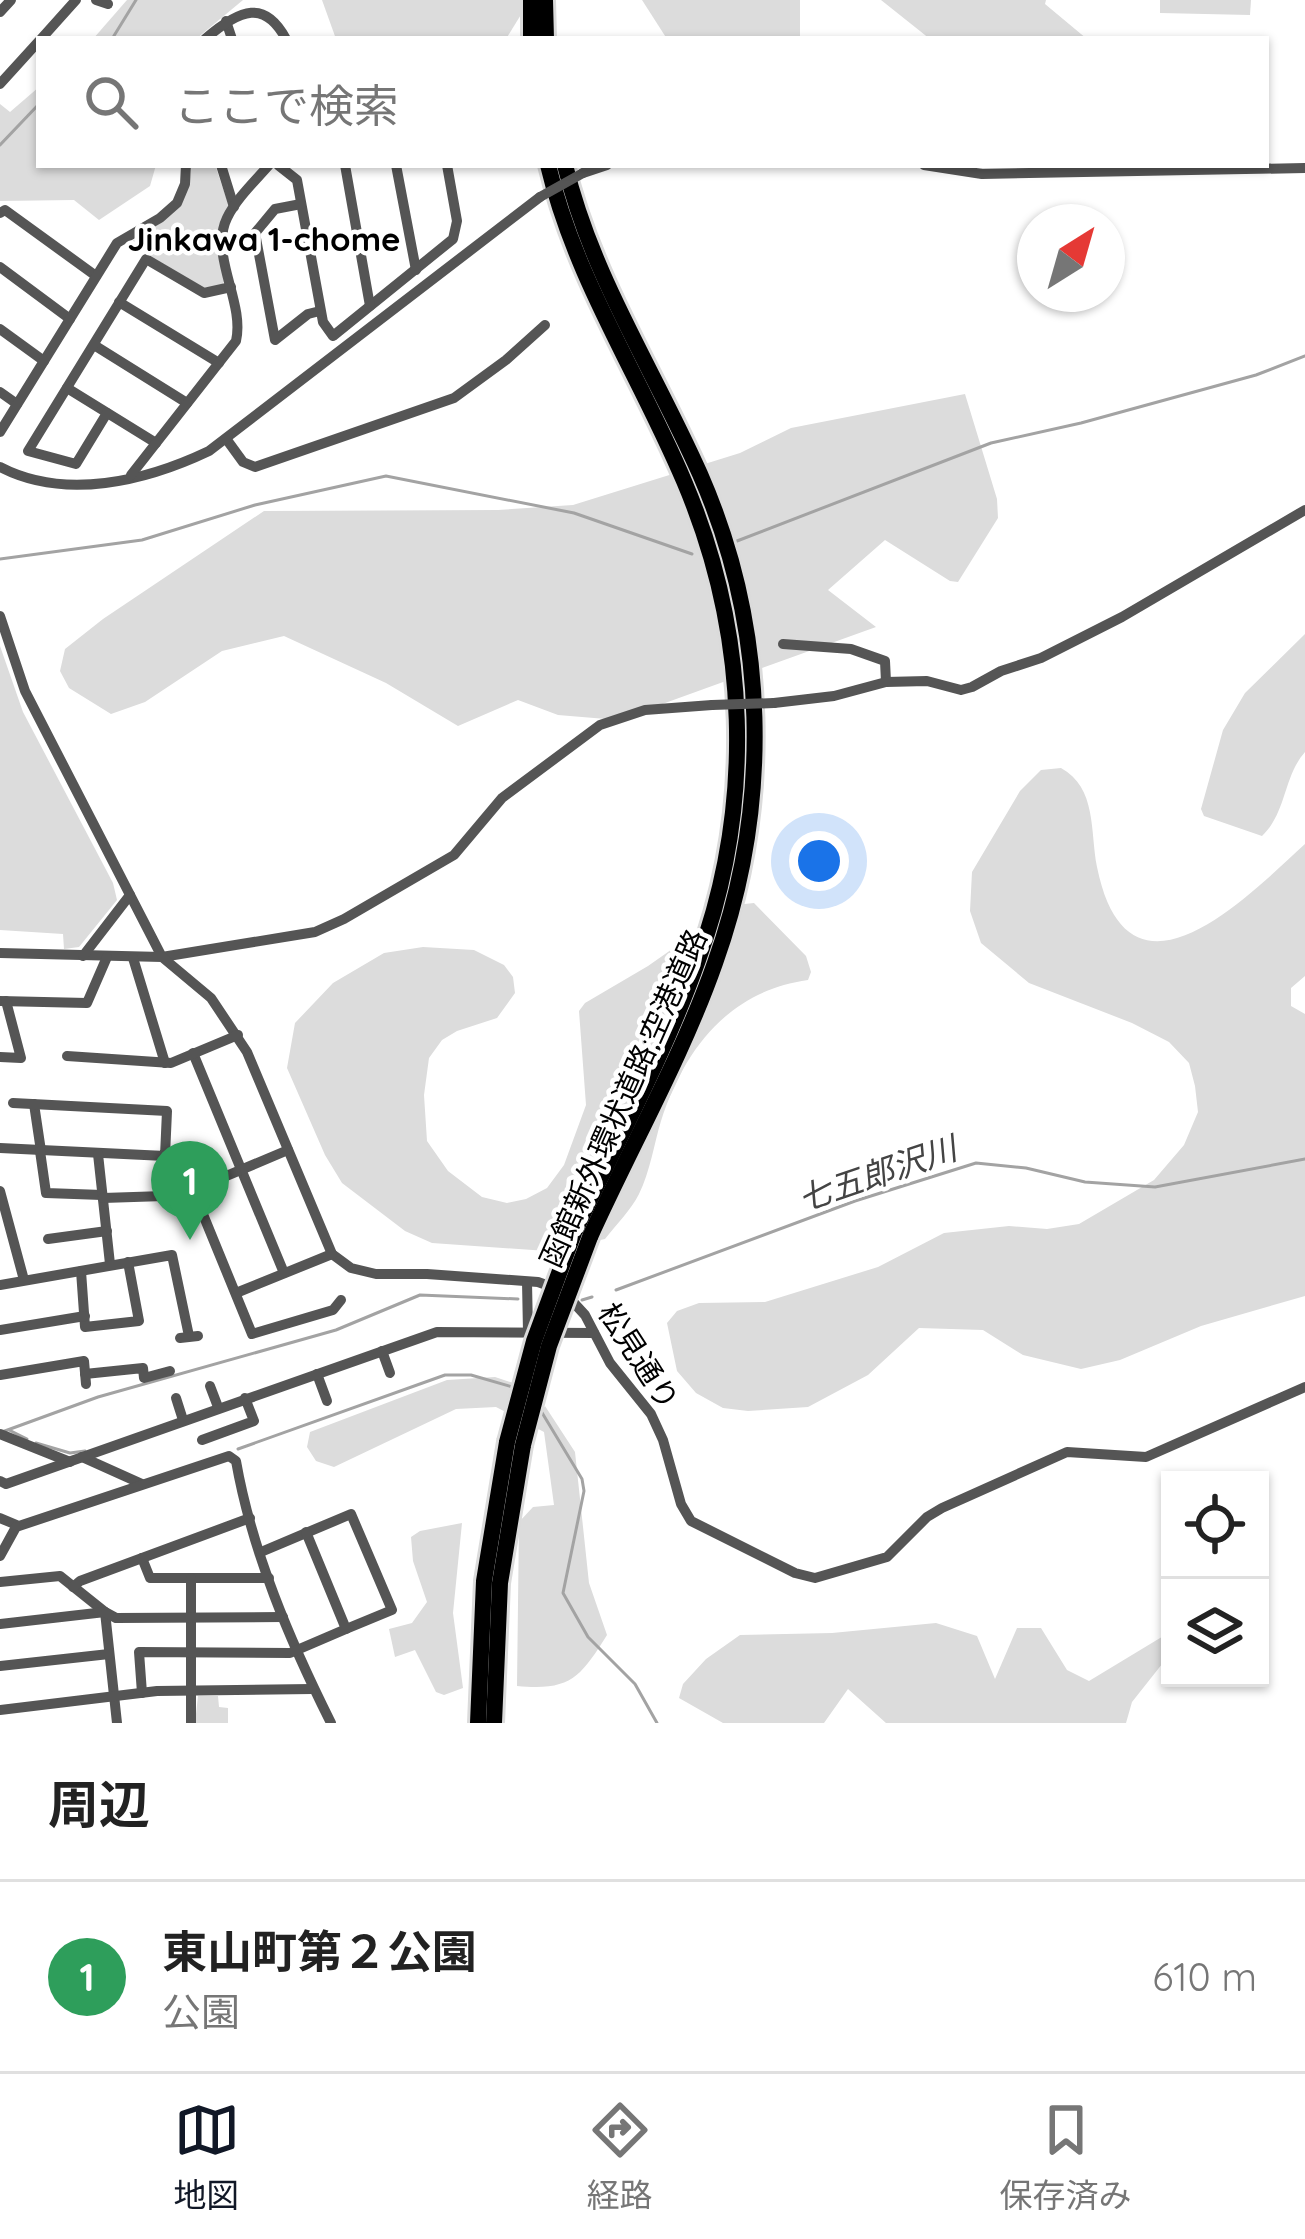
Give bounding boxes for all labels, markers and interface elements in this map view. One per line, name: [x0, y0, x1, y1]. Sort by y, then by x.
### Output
search box: [36, 36, 1269, 168]
icon: search: [78, 69, 144, 135]
text: ここで検索: [174, 77, 399, 133]
north arrow: [1017, 204, 1125, 312]
district label: Jinkawa 1-chome: [127, 218, 401, 259]
your location: [789, 831, 849, 891]
street label: 函館新外環状道路;空港道路: [531, 923, 715, 1273]
water label: 七五郎沢川: [792, 1126, 965, 1219]
pin: 1: [151, 1141, 229, 1240]
street label: 松見通り: [590, 1295, 688, 1417]
map controls: [1161, 1471, 1269, 1687]
button: locate: [1161, 1471, 1269, 1579]
button: layers: [1161, 1579, 1269, 1687]
text: 周辺: [48, 1772, 150, 1836]
text: 東山町第２公園: [162, 1923, 477, 1979]
text: 1: [79, 1952, 95, 2001]
text: 610 m: [1152, 1952, 1257, 2001]
text: 公園: [162, 1987, 240, 2036]
tab: 地図: [174, 2097, 240, 2217]
tab: 経路: [587, 2097, 653, 2217]
tab: 保存済み: [1000, 2097, 1132, 2217]

